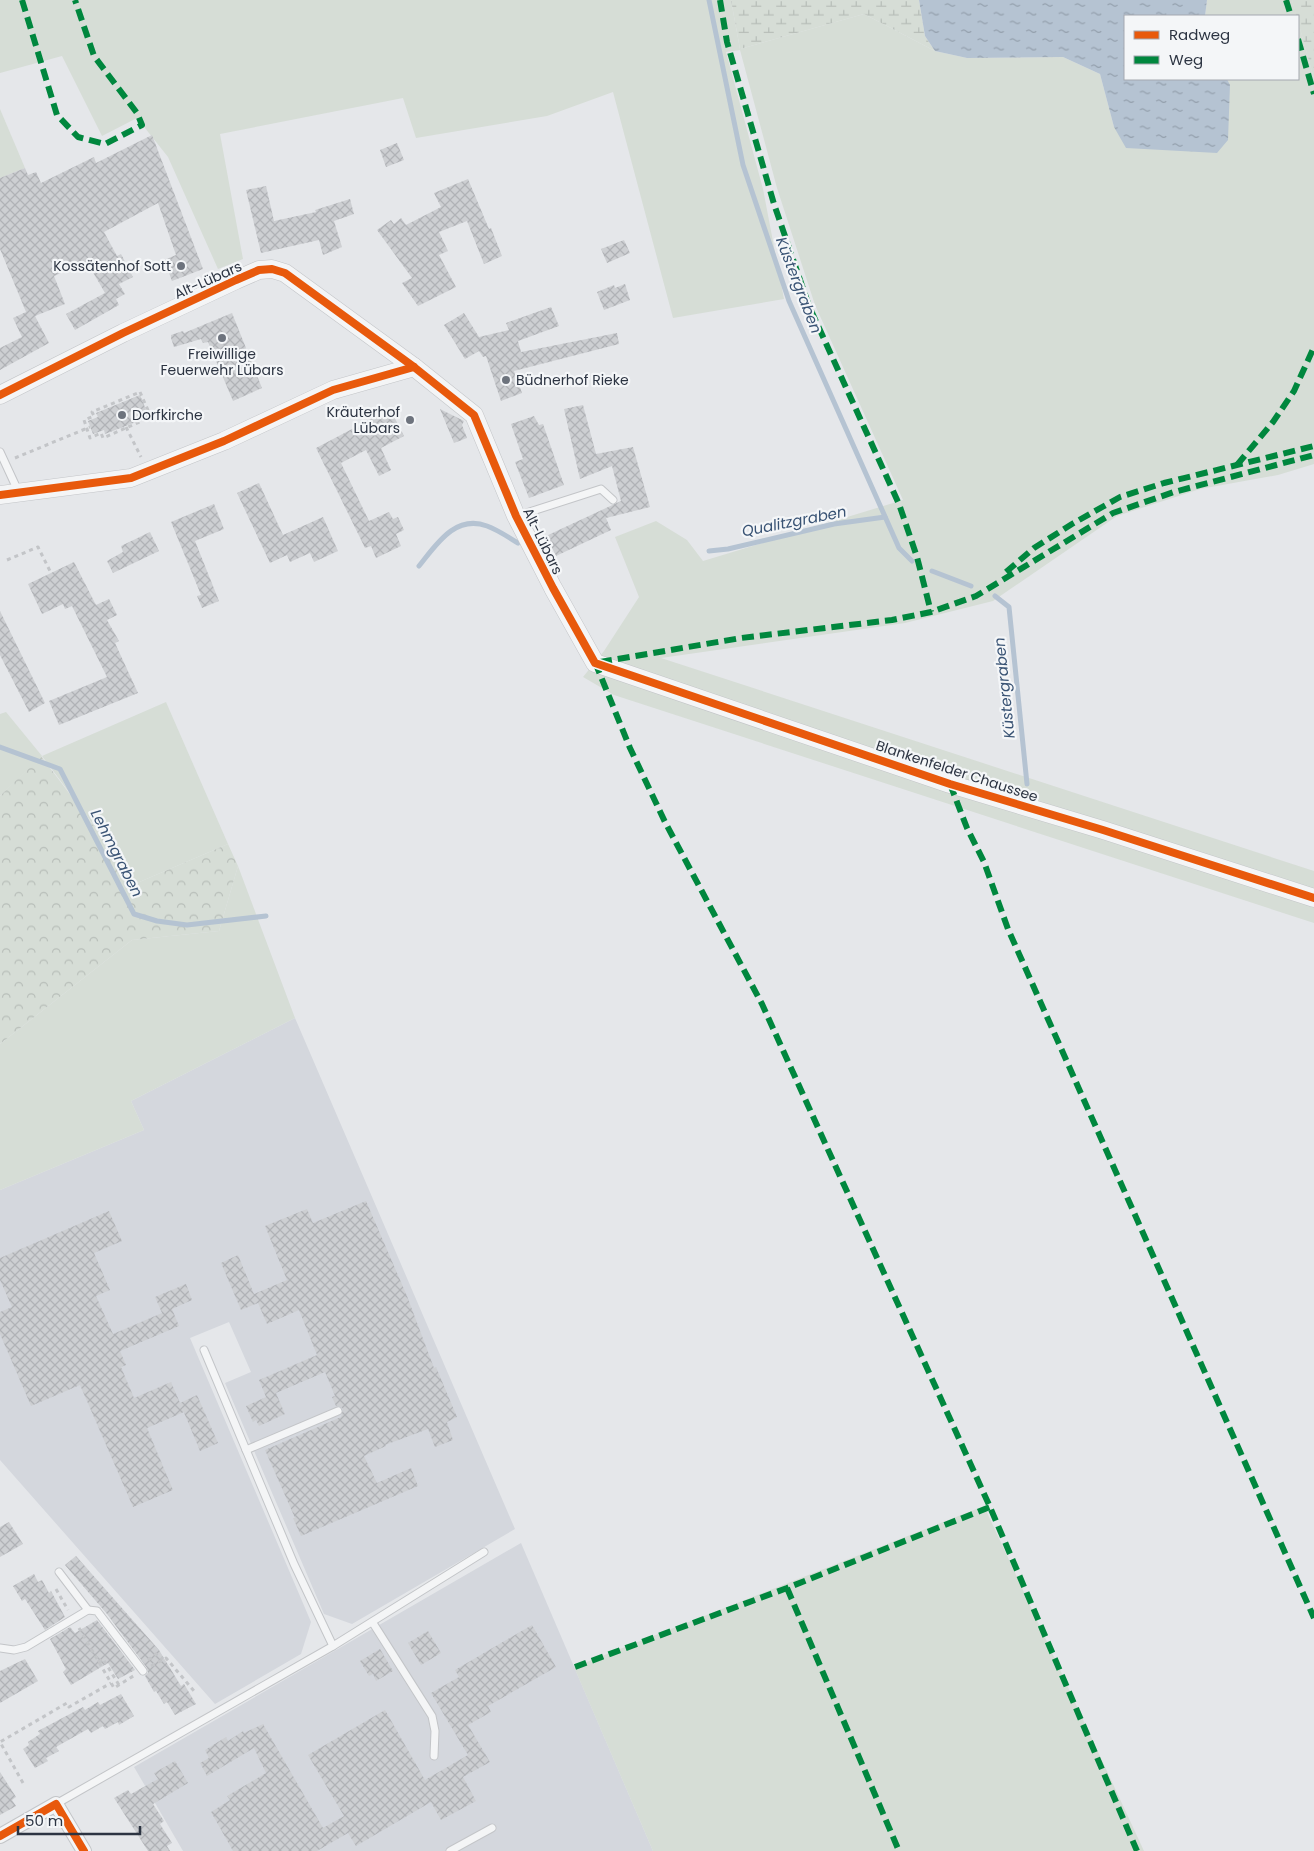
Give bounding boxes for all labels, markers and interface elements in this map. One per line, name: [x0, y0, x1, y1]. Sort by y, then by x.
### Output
legend: [1124, 15, 1299, 80]
text: Radweg: [1169, 24, 1230, 45]
text: Weg: [1169, 49, 1203, 70]
water label: Küstergraben: [771, 234, 827, 336]
place label: Kossätenhof Sott: [53, 256, 171, 276]
street label: Alt-Lübars: [171, 256, 245, 304]
marker: Kossätenhof Sott: [175, 260, 187, 272]
marker: Freiwillige Feuerwehr Lübars: [216, 332, 228, 344]
place label: Freiwillige Feuerwehr Lübars: [160, 344, 284, 380]
place label: Büdnerhof Rieke: [516, 370, 629, 390]
marker: Büdnerhof Rieke: [500, 374, 512, 386]
place label: Kräuterhof Lübars: [326, 402, 400, 438]
place label: Dorfkirche: [132, 405, 203, 425]
marker: Dorfkirche: [116, 409, 128, 421]
marker: Kräuterhof Lübars: [404, 414, 416, 426]
water label: Qualitzgraben: [740, 501, 848, 541]
street label: Alt-Lübars: [518, 504, 568, 578]
water label: Küstergraben: [988, 636, 1020, 740]
street label: Blankenfelder Chaussee: [873, 735, 1041, 807]
water label: Lehmgraben: [86, 806, 148, 900]
scale bar: [18, 1804, 140, 1836]
text: 50 m: [25, 1810, 63, 1831]

